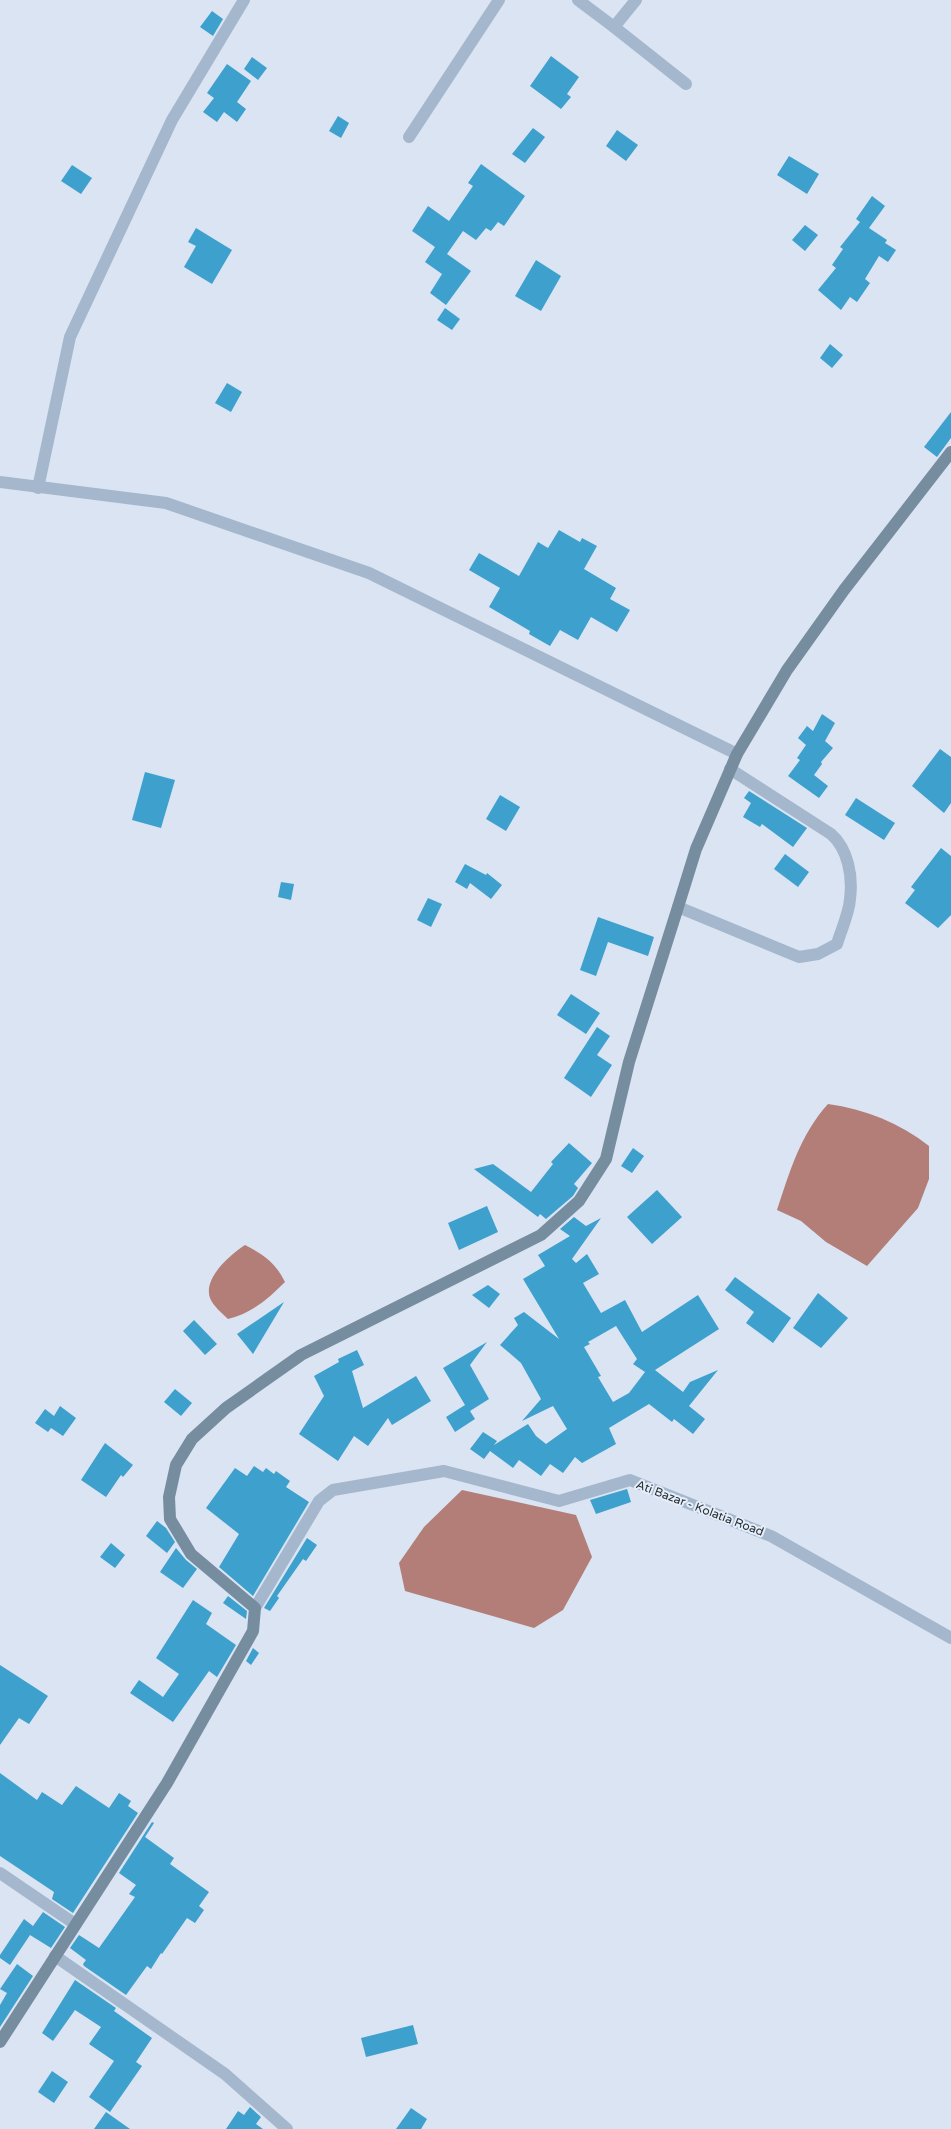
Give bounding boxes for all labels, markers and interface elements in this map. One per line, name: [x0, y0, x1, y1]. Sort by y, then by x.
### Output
street label: Ati Bazar - Kolatia Road: [634, 1477, 766, 1539]

